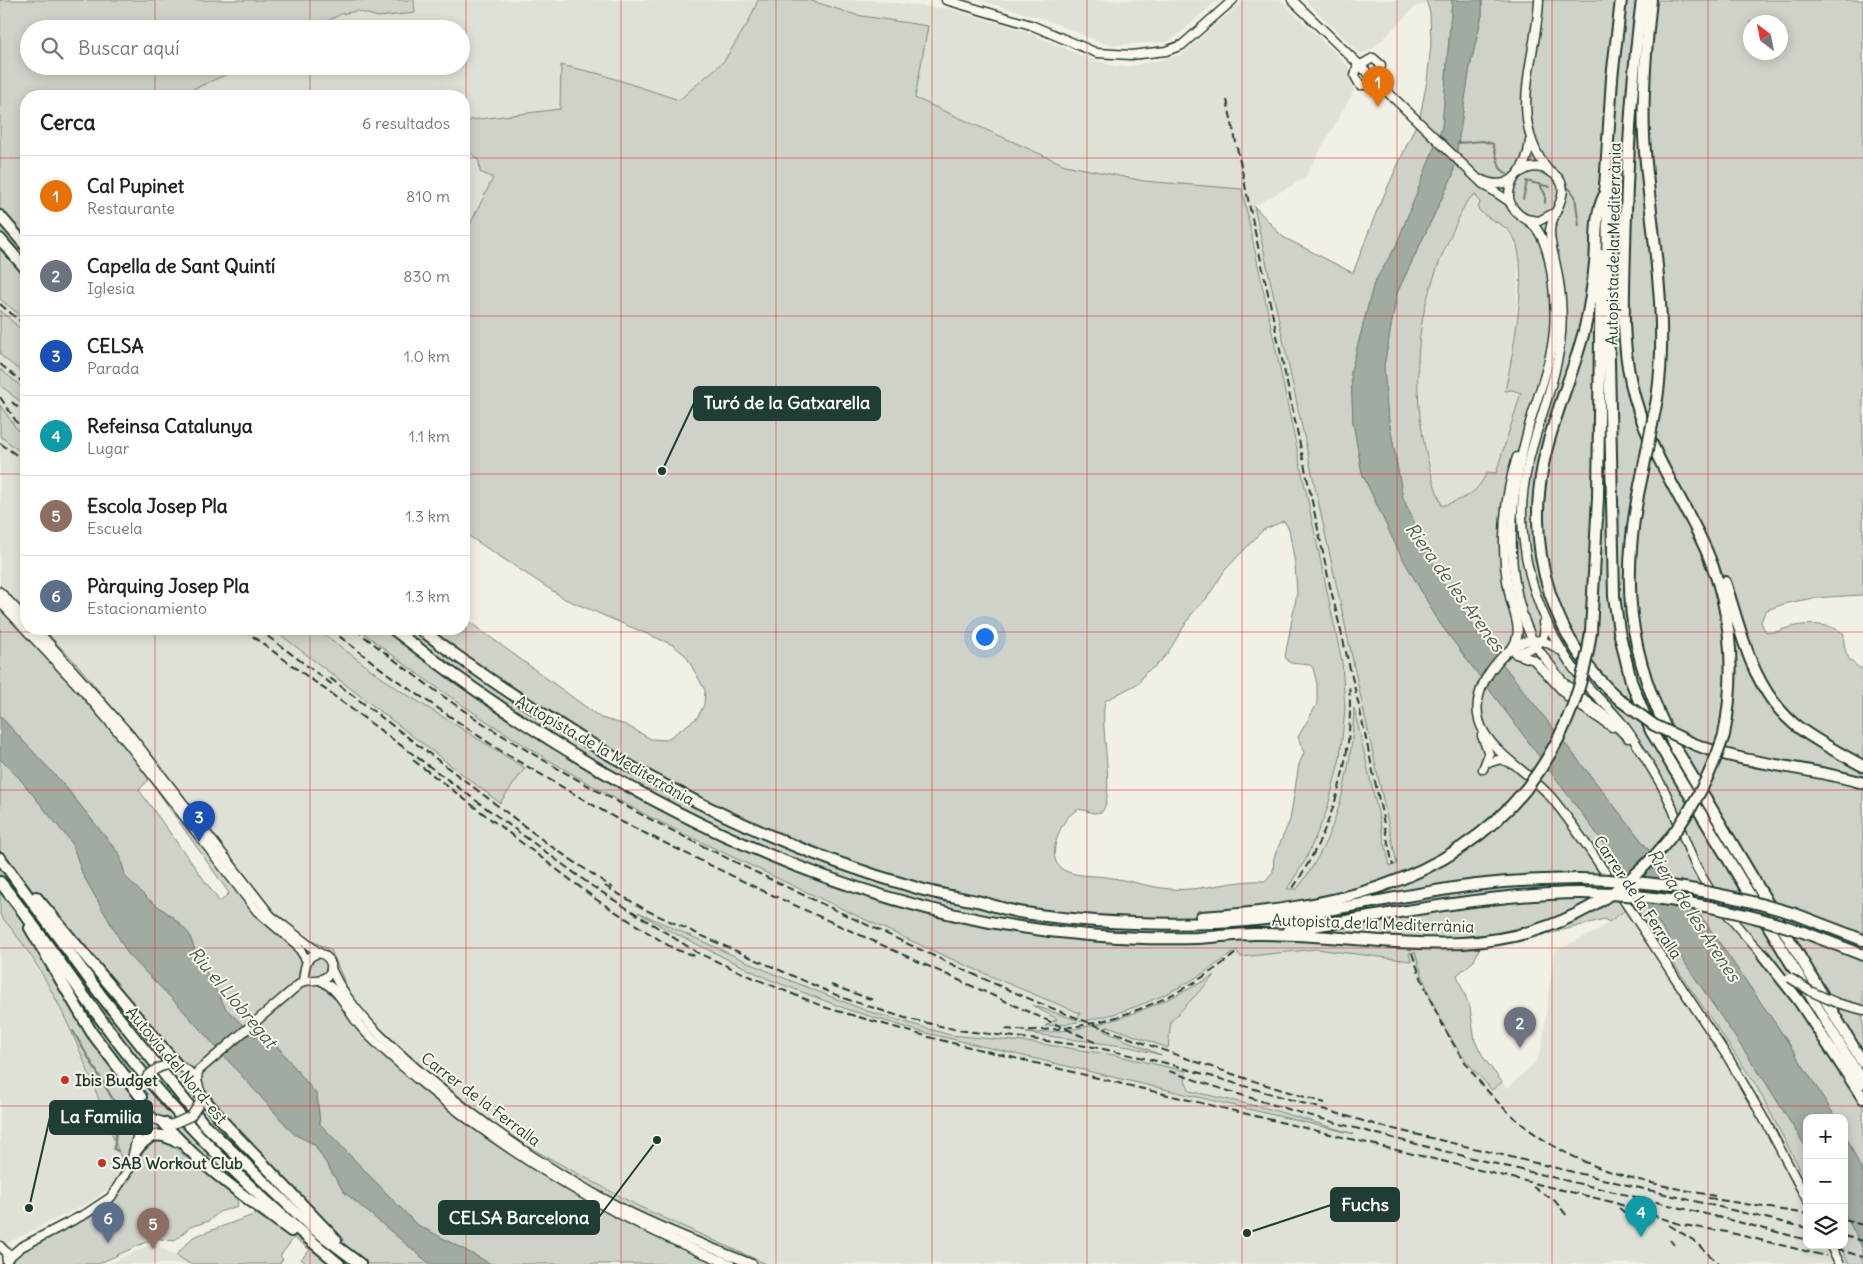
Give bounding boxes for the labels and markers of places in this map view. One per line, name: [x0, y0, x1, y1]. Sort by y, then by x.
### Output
pin: 1: [1362, 66, 1394, 107]
callout: Turó de la Gatxarella: [694, 387, 880, 420]
pin: 3: [183, 801, 215, 842]
pin: 2: [1504, 1007, 1536, 1048]
place label: Ibis Budget: [75, 1070, 158, 1091]
marker: Ibis Budget: [59, 1074, 71, 1086]
callout: La Familia: [50, 1101, 152, 1134]
place label: SAB Workout Club: [112, 1153, 243, 1173]
marker: SAB Workout Club: [96, 1157, 108, 1169]
callout: Fuchs: [1331, 1188, 1399, 1221]
pin: 4: [1625, 1196, 1657, 1237]
callout: CELSA Barcelona: [439, 1201, 599, 1234]
pin: 6: [92, 1202, 124, 1243]
pin: 5: [137, 1208, 169, 1249]

